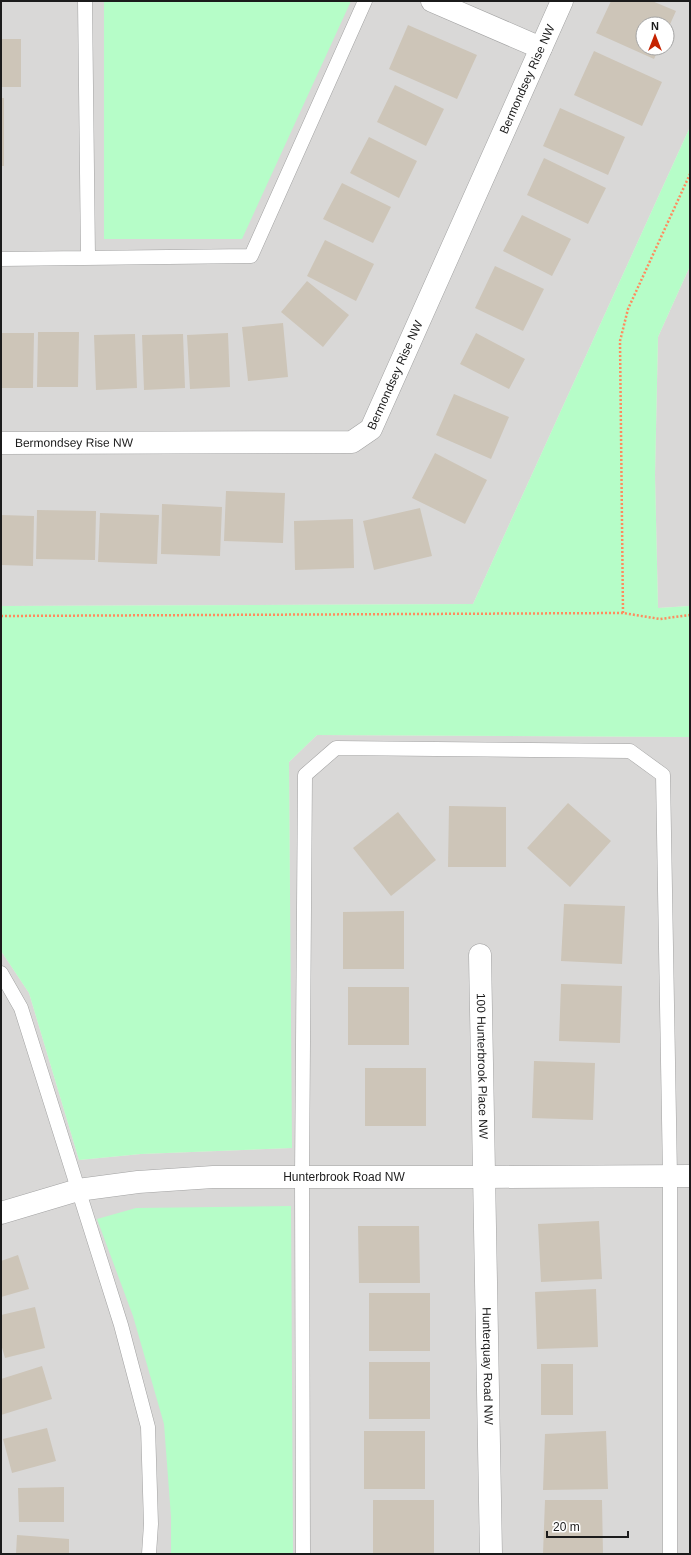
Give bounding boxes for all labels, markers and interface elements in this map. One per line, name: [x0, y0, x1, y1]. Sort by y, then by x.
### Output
north arrow: [635, 16, 675, 56]
text: N: [651, 20, 659, 32]
street label: Bermondsey Rise NW: [497, 22, 558, 136]
street label: Bermondsey Rise NW: [365, 318, 426, 432]
street label: Bermondsey Rise NW: [15, 436, 134, 450]
street label: 100 Hunterbrook Place NW: [474, 993, 490, 1140]
street label: Hunterbrook Road NW: [283, 1170, 405, 1184]
street label: Hunterquay Road NW: [479, 1307, 496, 1426]
scale bar: [547, 1513, 628, 1539]
text: 20 m: [553, 1520, 580, 1534]

